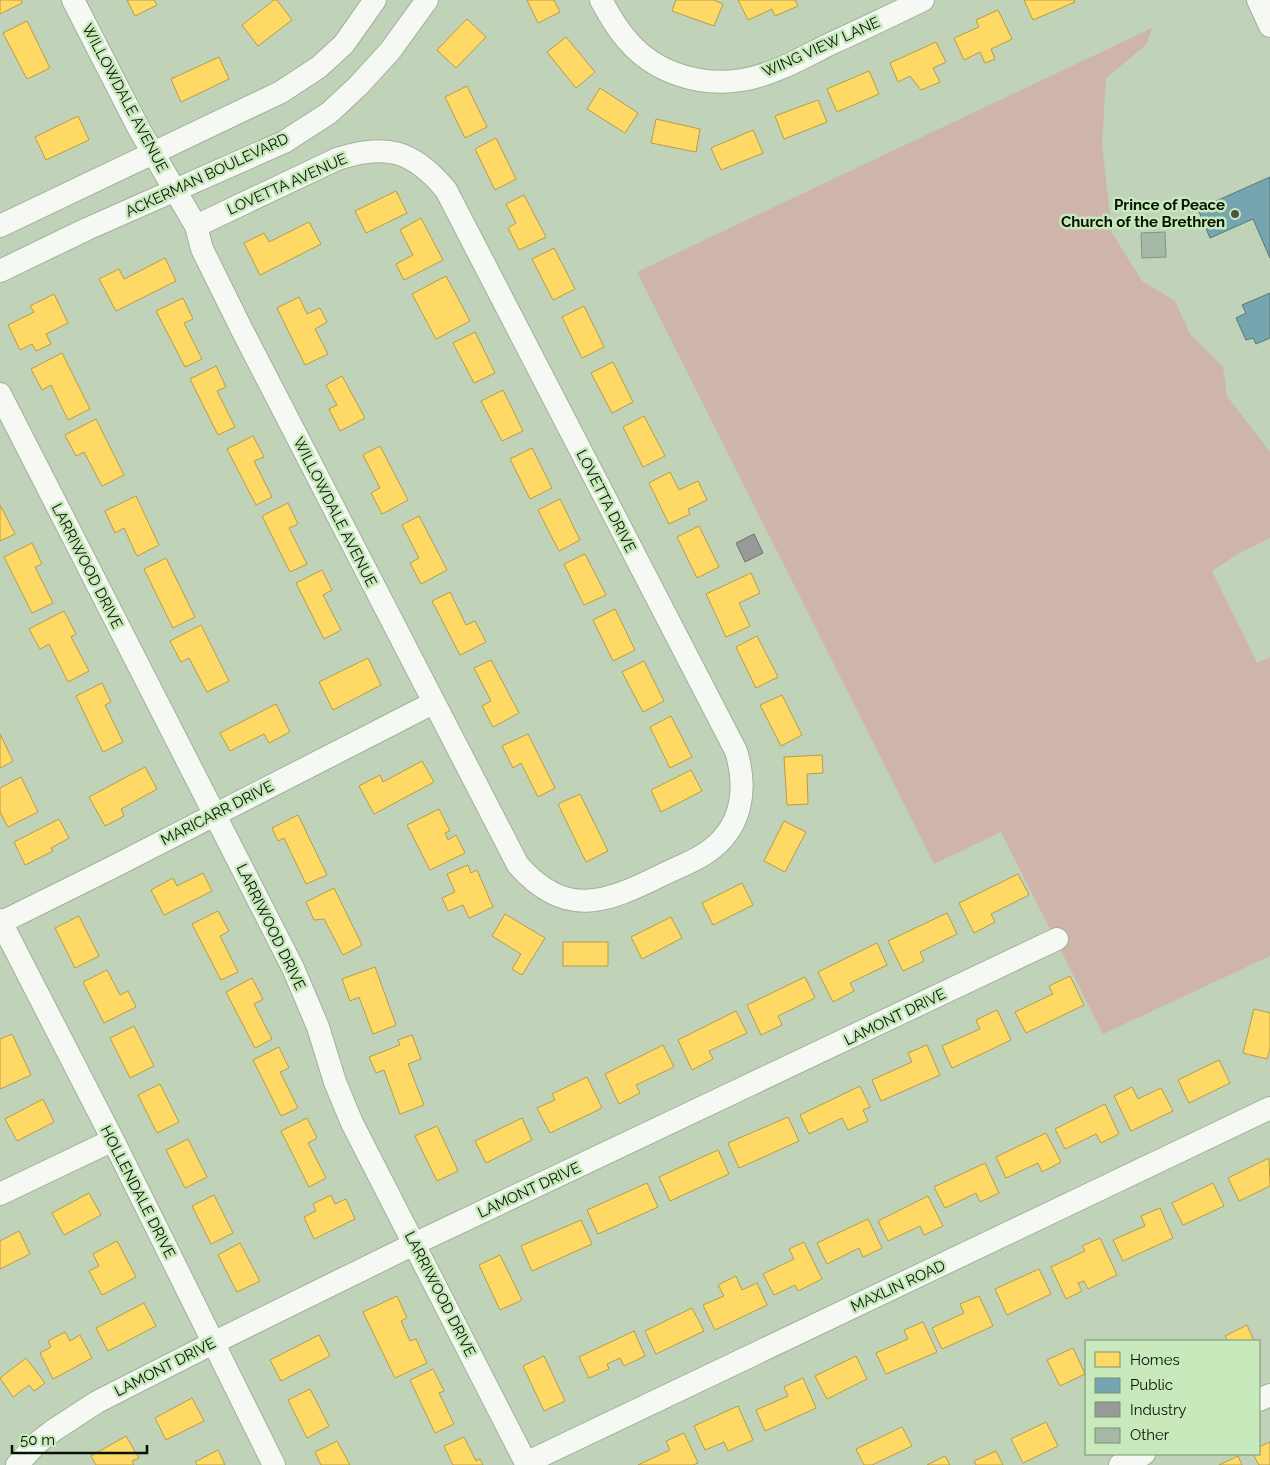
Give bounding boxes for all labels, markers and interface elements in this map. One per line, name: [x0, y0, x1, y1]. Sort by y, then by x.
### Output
street label: WING VIEW LANE: [759, 13, 883, 81]
street label: WILLOWDALE AVENUE: [78, 21, 172, 175]
street label: ACKERMAN BOULEVARD: [123, 129, 292, 221]
street label: LOVETTA AVENUE: [224, 149, 350, 219]
place label: Prince of Peace Church of the Brethren: [1061, 196, 1225, 231]
marker: Prince of Peace Church of the Brethren: [1229, 208, 1241, 220]
street label: WILLOWDALE AVENUE: [289, 434, 381, 590]
street label: LOVETTA DRIVE: [572, 447, 640, 555]
street label: LARRIWOOD DRIVE: [48, 500, 126, 632]
street label: MARICARR DRIVE: [158, 777, 276, 849]
street label: LARRIWOOD DRIVE: [233, 861, 309, 993]
street label: LAMONT DRIVE: [841, 985, 949, 1049]
street label: HOLLENDALE DRIVE: [97, 1123, 179, 1261]
street label: LAMONT DRIVE: [475, 1158, 583, 1222]
street label: LARRIWOOD DRIVE: [401, 1228, 479, 1360]
street label: MAXLIN ROAD: [848, 1256, 948, 1316]
street label: LAMONT DRIVE: [111, 1334, 219, 1400]
legend: [1085, 1340, 1260, 1455]
text: Homes: [1130, 1351, 1180, 1369]
text: Public: [1130, 1376, 1173, 1394]
text: Industry: [1130, 1401, 1186, 1419]
scale bar: [12, 1422, 148, 1454]
text: Other: [1130, 1426, 1170, 1444]
text: 50 m: [20, 1431, 55, 1449]

